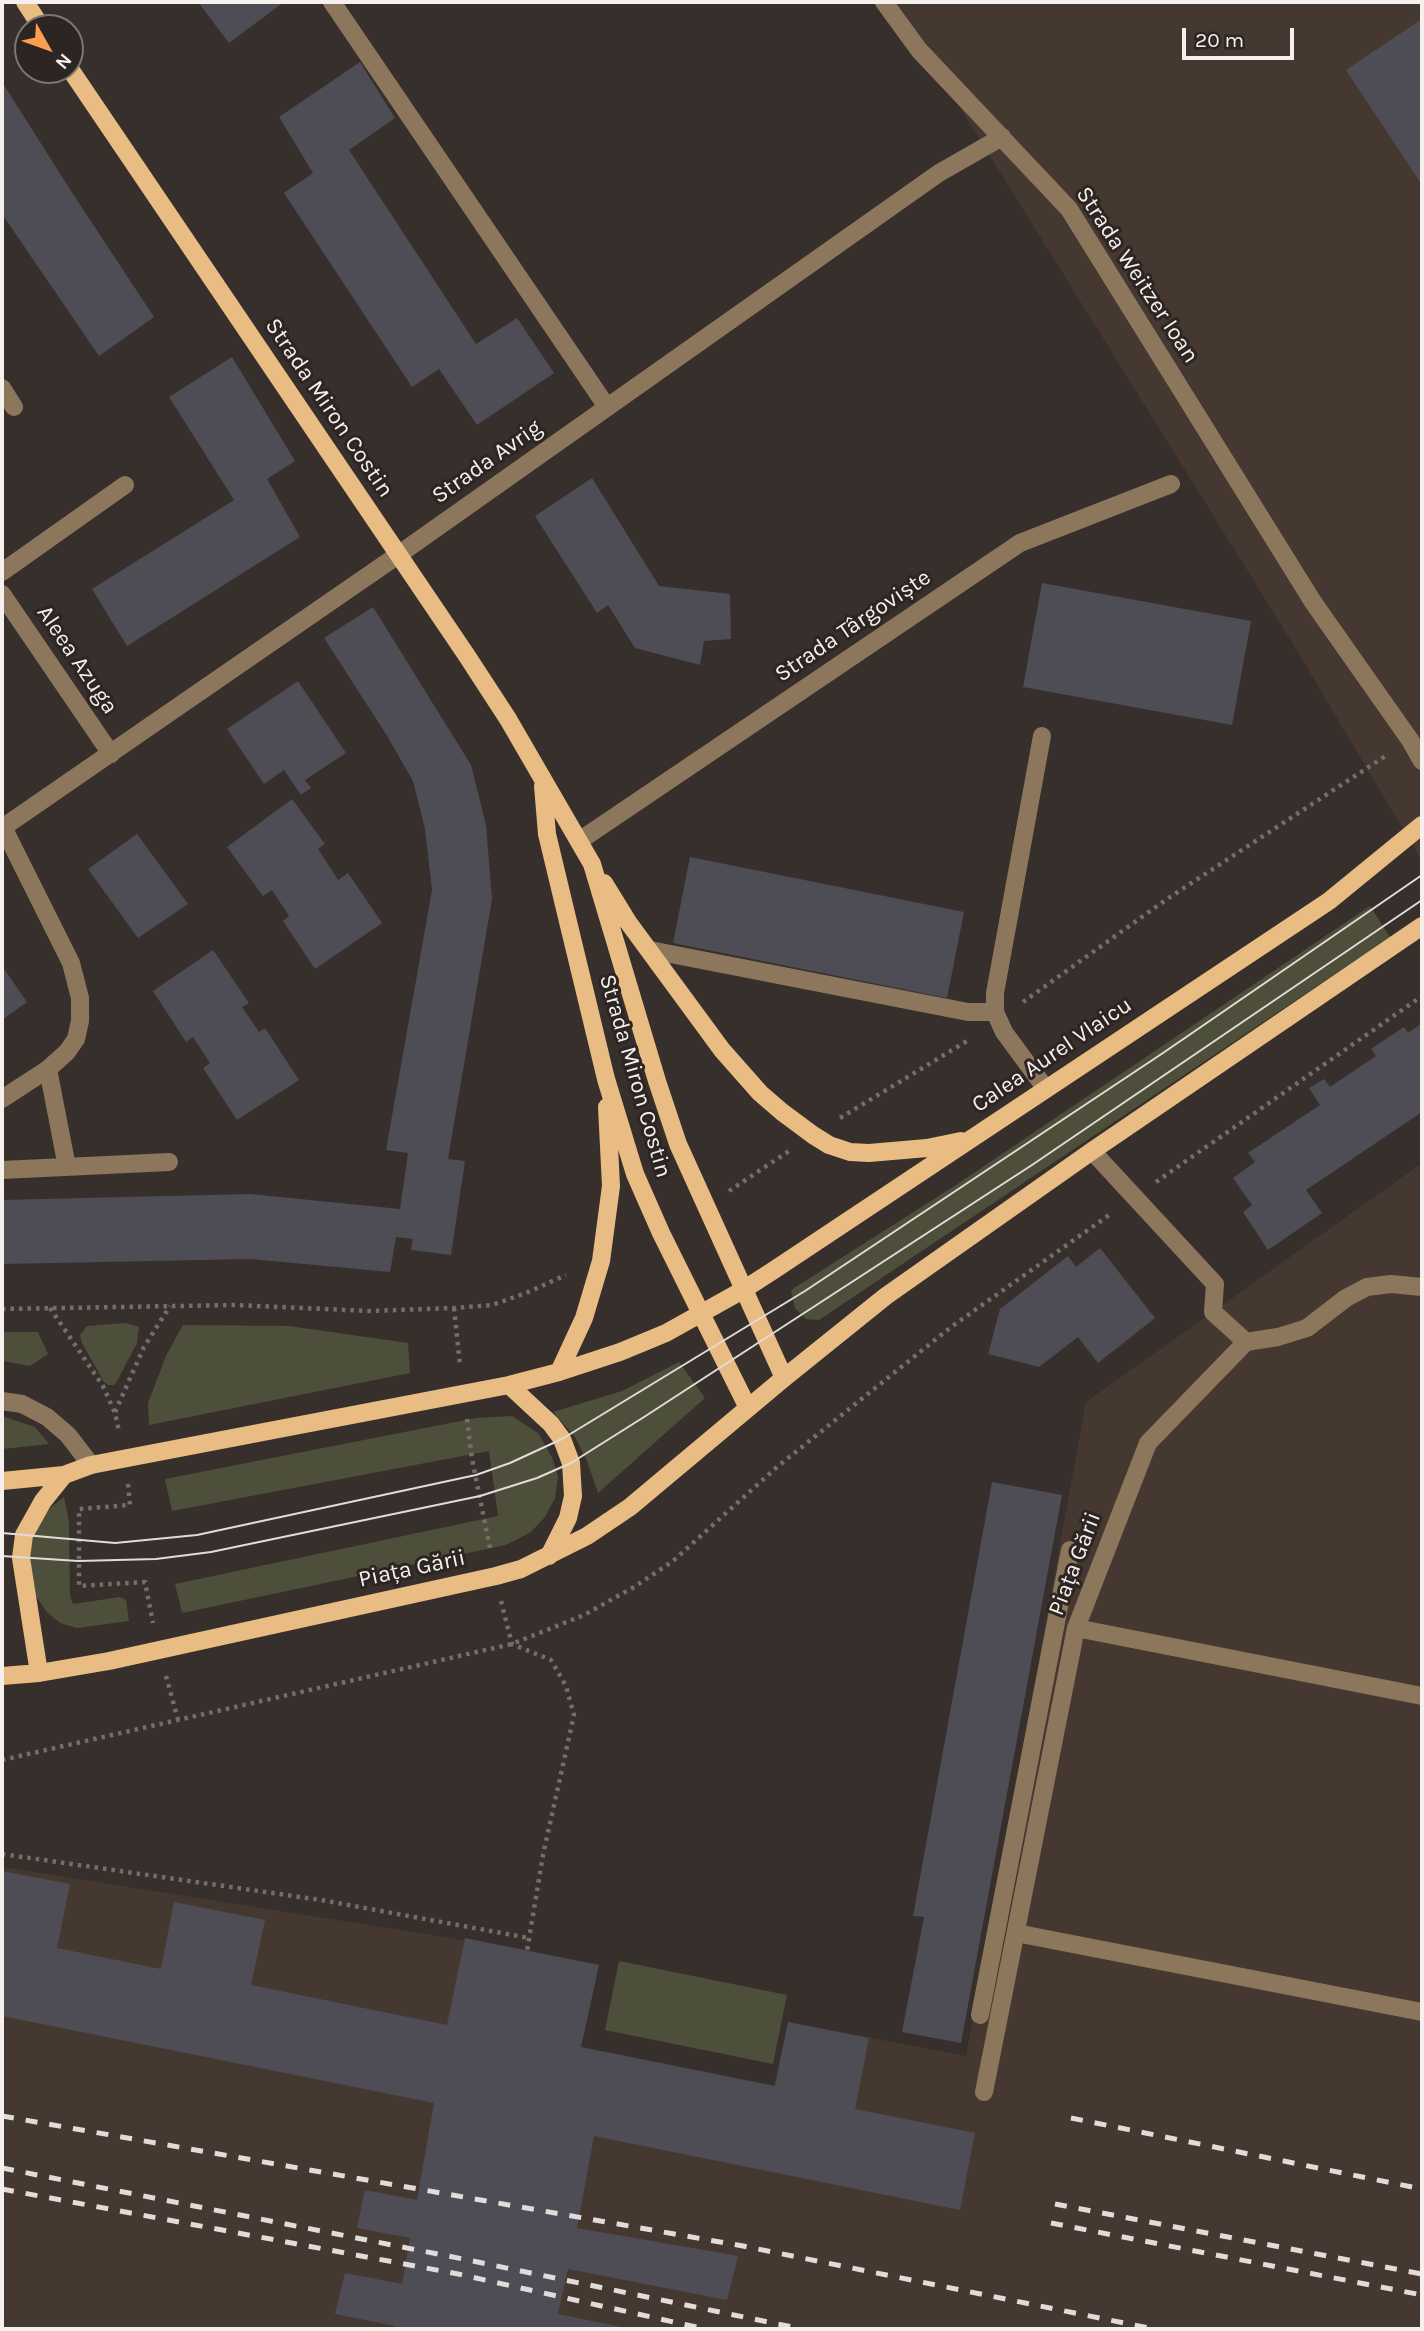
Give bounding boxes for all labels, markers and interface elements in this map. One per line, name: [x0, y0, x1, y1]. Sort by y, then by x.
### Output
north arrow: [14, 14, 84, 84]
scale bar: [1186, 14, 1298, 58]
text: 20 m: [1195, 28, 1244, 52]
text: N: [51, 49, 76, 74]
street label: Strada Weitzer Ioan: [1070, 182, 1204, 368]
street label: Strada Miron Costin: [259, 313, 399, 503]
street label: Strada Avrig: [427, 414, 547, 510]
street label: Strada Târgoviște: [770, 564, 936, 688]
street label: Aleea Azuga: [31, 600, 123, 720]
street label: Strada Miron Costin: [593, 971, 677, 1181]
street label: Calea Aurel Vlaicu: [967, 991, 1137, 1119]
street label: Piața Gării: [1043, 1508, 1107, 1620]
street label: Piața Gării: [356, 1544, 468, 1594]

